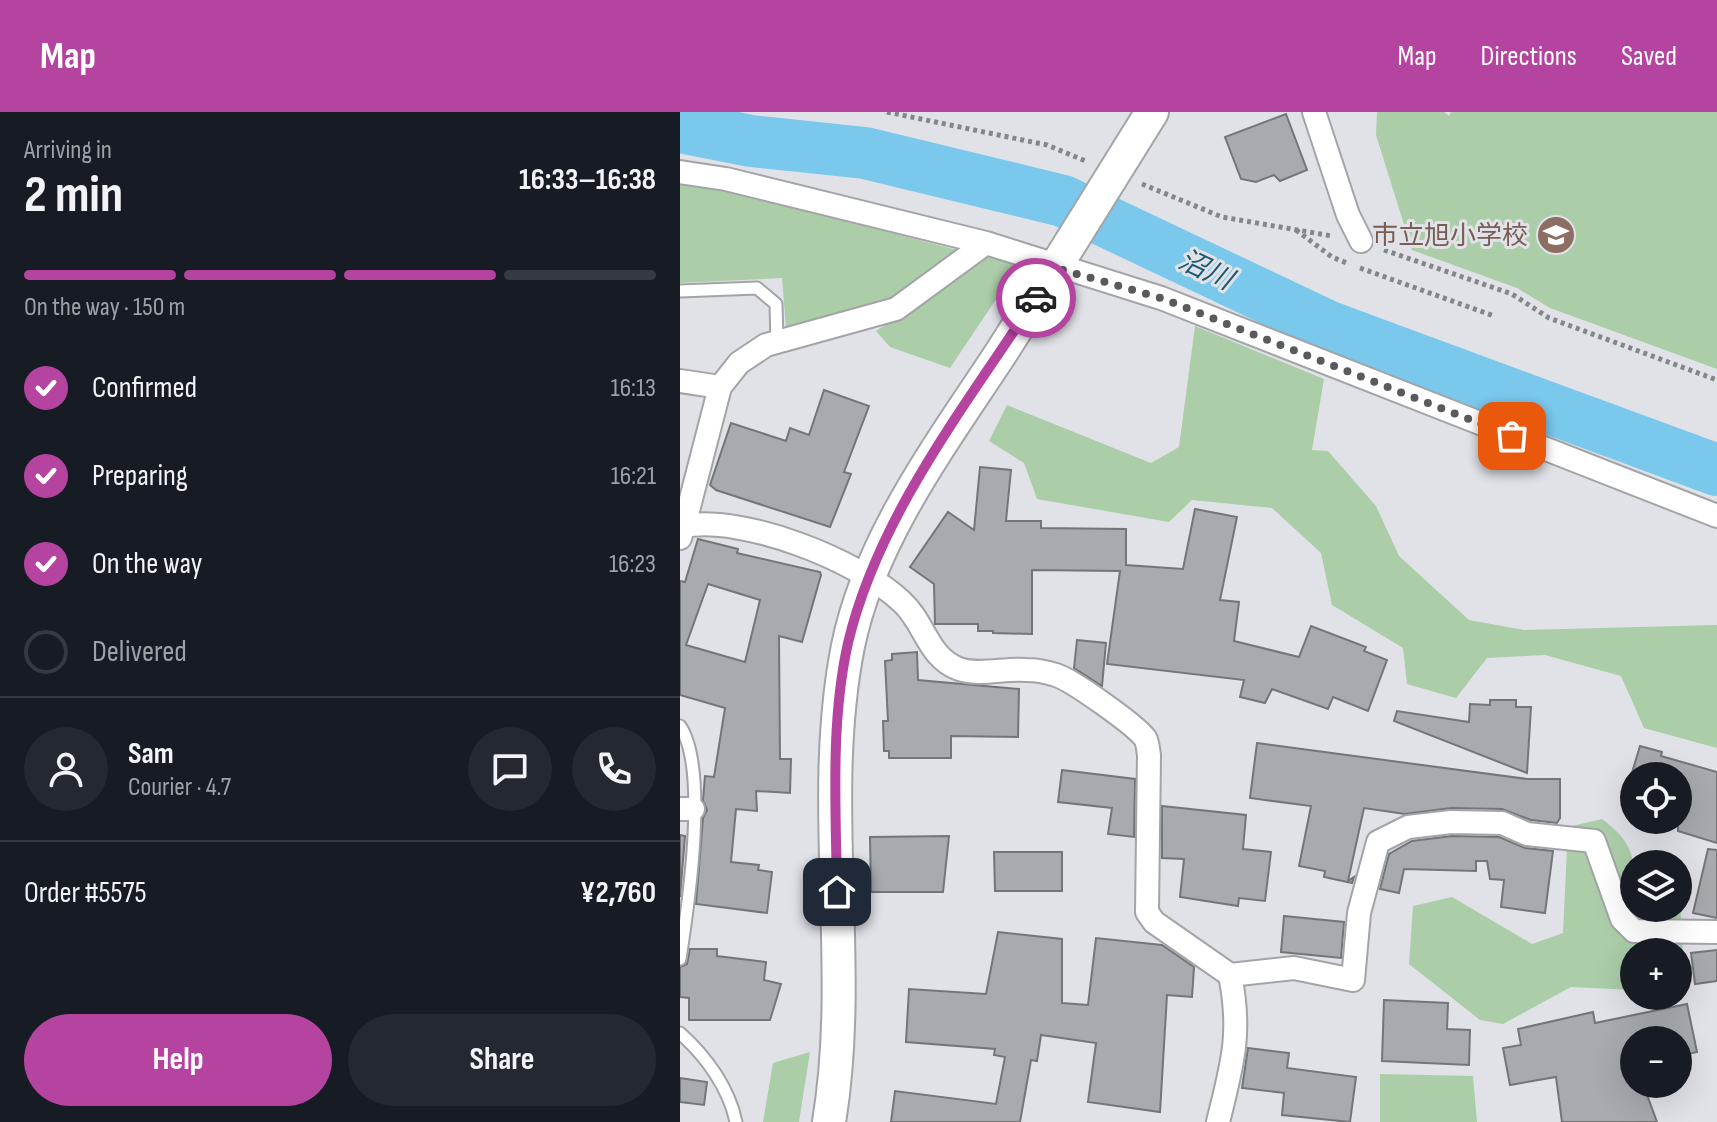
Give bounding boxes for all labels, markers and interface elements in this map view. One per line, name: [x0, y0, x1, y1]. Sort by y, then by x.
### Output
text: Map: [40, 34, 96, 79]
text: Map: [1398, 40, 1437, 73]
text: Directions: [1481, 40, 1577, 73]
text: Saved: [1621, 40, 1677, 73]
text: Arriving in: [24, 135, 112, 166]
text: 16:33–16:38: [519, 162, 656, 198]
text: 2 min: [24, 164, 123, 227]
school or university icon: 市立旭小学校: [1535, 214, 1577, 256]
place label: 市立旭小学校: [1372, 221, 1528, 252]
water label: 沼川: [1173, 244, 1240, 298]
courier: [996, 258, 1076, 338]
icon: car: [1014, 276, 1058, 320]
text: On the way · 150 m: [24, 292, 185, 323]
icon: check: [24, 366, 68, 410]
text: Confirmed: [92, 370, 197, 406]
text: 16:13: [611, 373, 656, 404]
pin: [1478, 402, 1546, 470]
icon: bag: [1490, 414, 1534, 458]
icon: check: [24, 454, 68, 498]
text: Preparing: [92, 458, 188, 494]
text: 16:21: [611, 461, 656, 492]
icon: check: [24, 542, 68, 586]
text: On the way: [92, 546, 202, 582]
text: 16:23: [609, 549, 656, 580]
text: Delivered: [92, 634, 187, 670]
button: person: [24, 727, 108, 811]
button: chat: [468, 727, 552, 811]
button: phone: [572, 727, 656, 811]
text: Sam: [128, 736, 174, 772]
map controls: [1620, 762, 1692, 1098]
button: locate: [1620, 762, 1692, 834]
text: Courier · 4.7: [128, 772, 231, 803]
button: layers: [1620, 850, 1692, 922]
pin: [803, 858, 871, 926]
icon: home: [815, 870, 859, 914]
text: Order #5575: [24, 875, 147, 911]
text: ¥2,760: [580, 875, 656, 911]
button: +: [1620, 938, 1692, 1010]
button: Help: [24, 1014, 332, 1106]
button: Share: [348, 1014, 656, 1106]
button: −: [1620, 1026, 1692, 1098]

